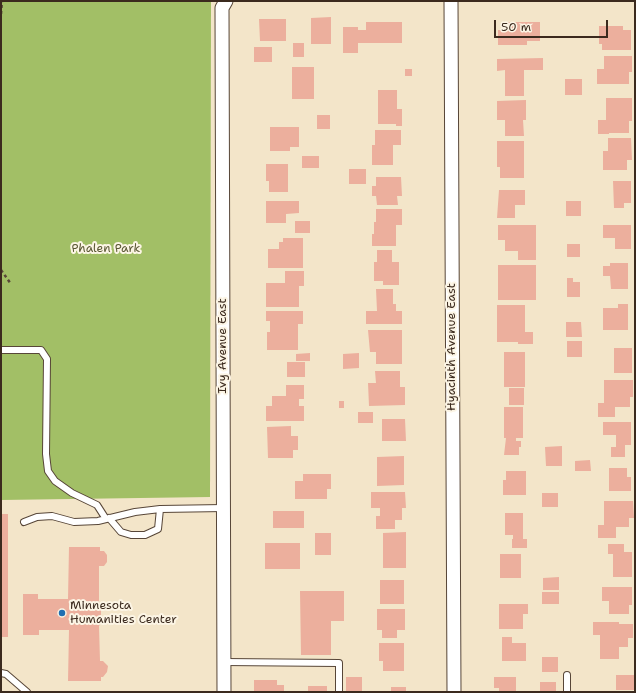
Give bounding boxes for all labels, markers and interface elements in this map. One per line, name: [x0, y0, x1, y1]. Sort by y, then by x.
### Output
scale bar: [496, 12, 610, 38]
text: 50 m: [501, 19, 531, 35]
park label: Phalen Park: [72, 242, 140, 256]
street label: Hyacinth Avenue East: [445, 283, 459, 411]
street label: Ivy Avenue East: [216, 298, 230, 394]
place label: Minnesota Humanities Center: [70, 599, 177, 627]
marker: Minnesota Humanities Center: [57, 608, 67, 618]

